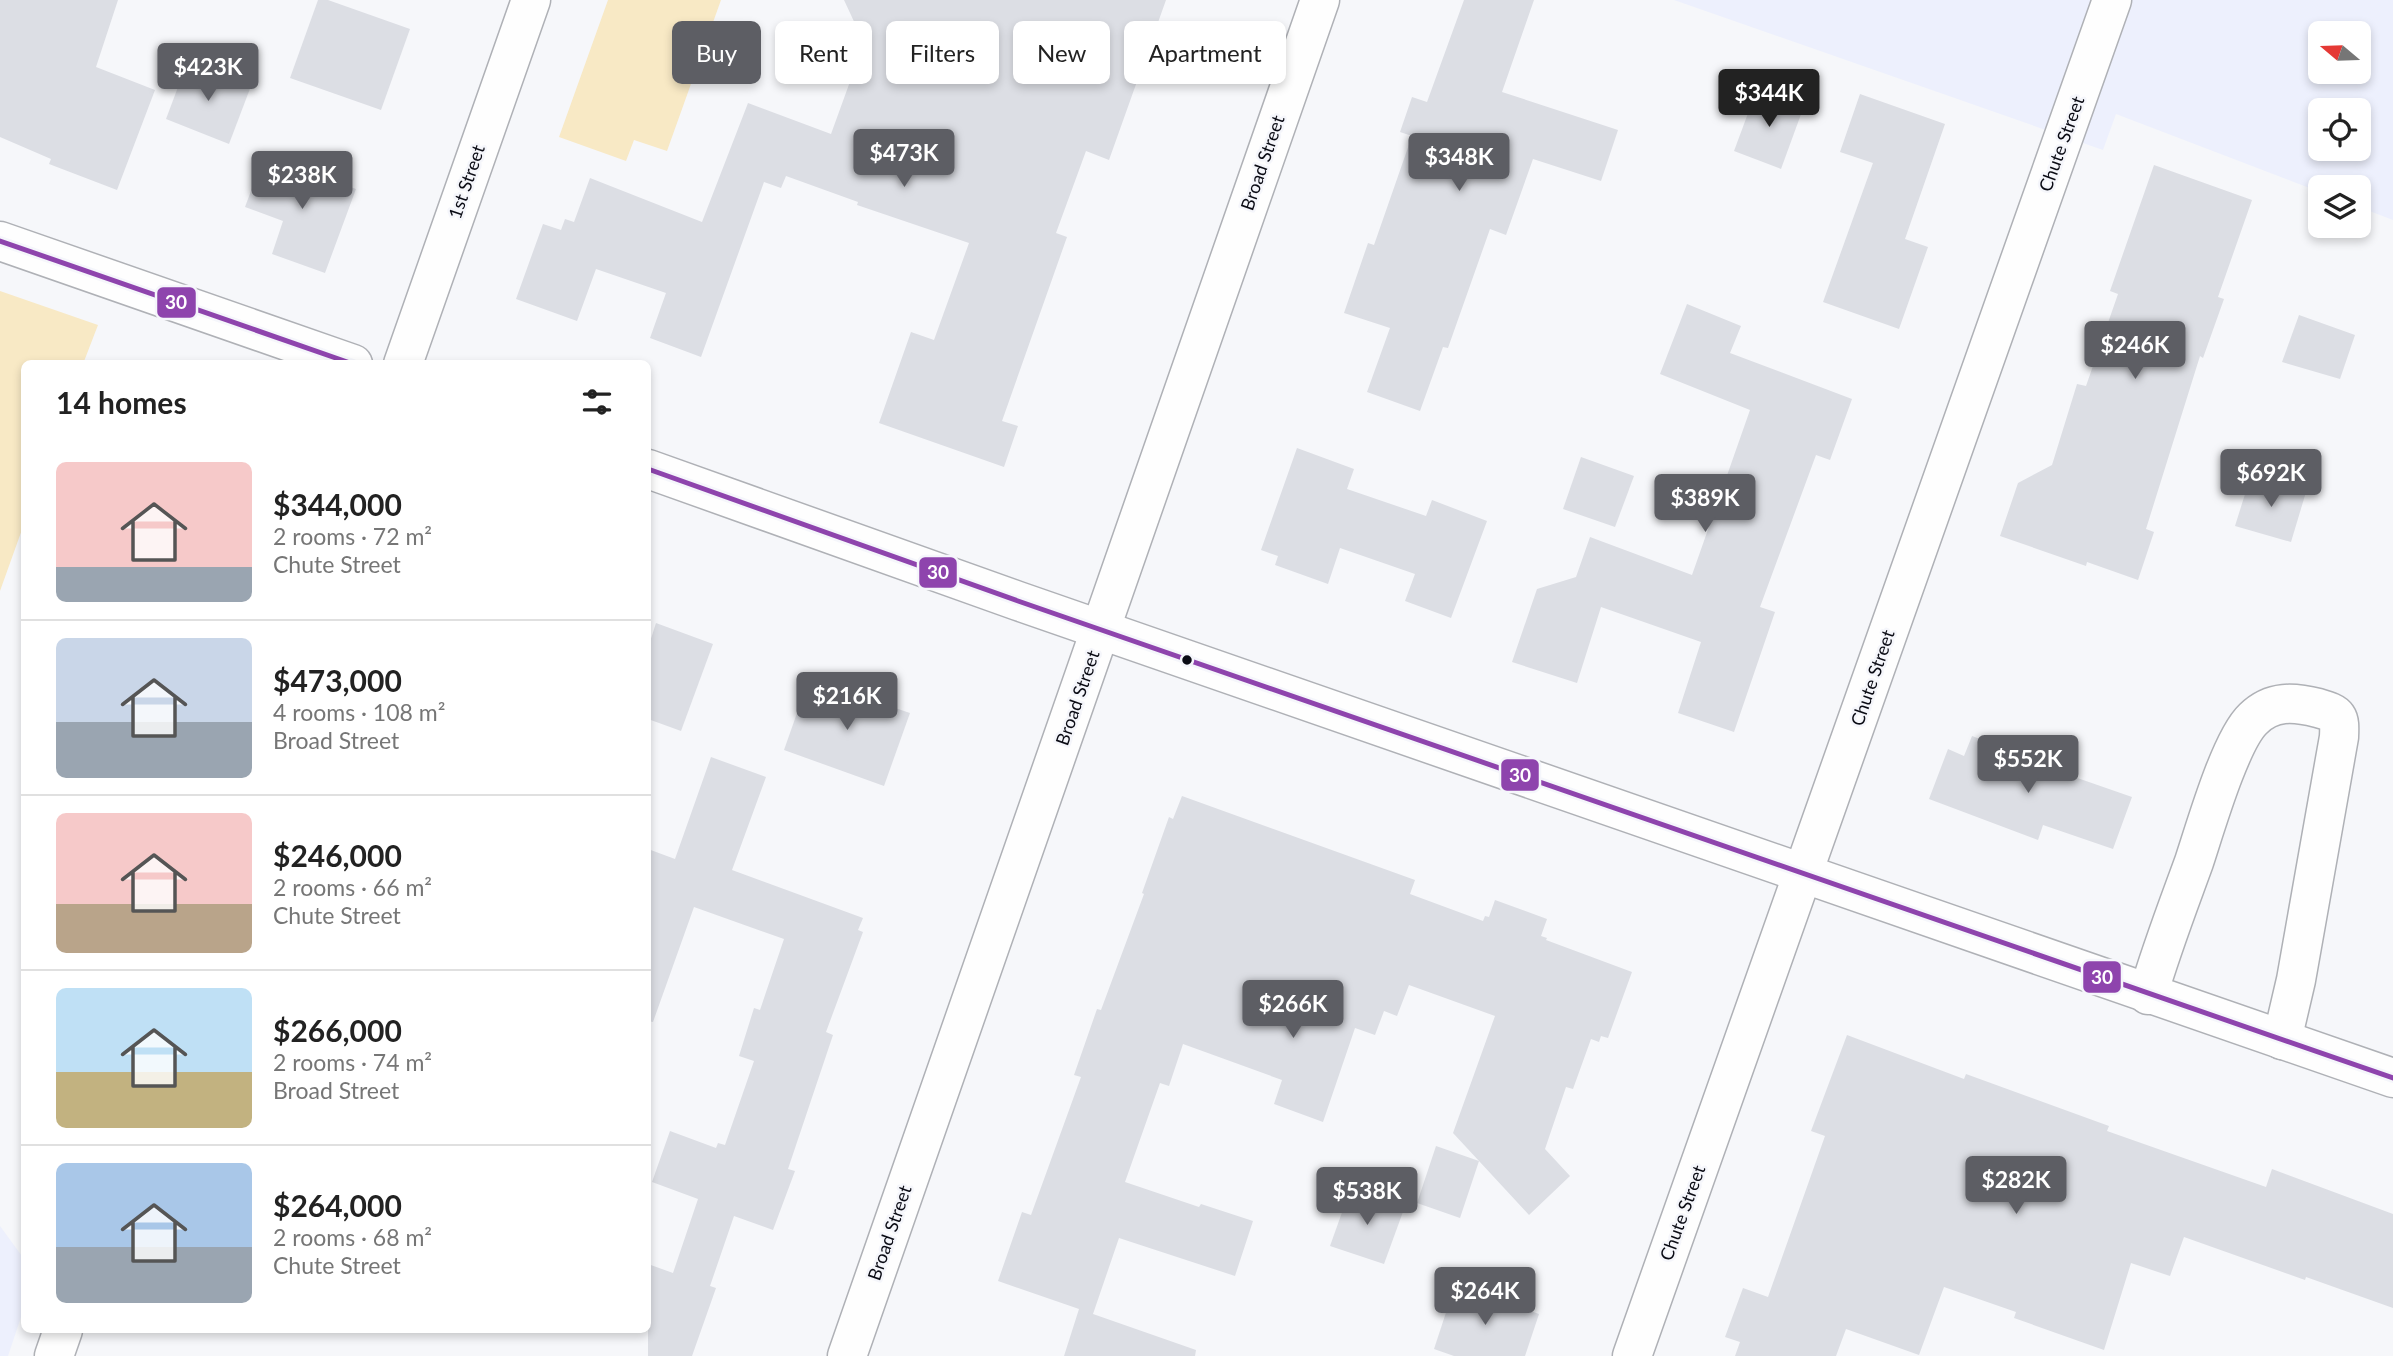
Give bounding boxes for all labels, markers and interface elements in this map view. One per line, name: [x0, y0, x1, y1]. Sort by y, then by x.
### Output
chip: Buy: [672, 21, 761, 84]
chip: Rent: [775, 21, 872, 84]
chip: Filters: [886, 21, 999, 84]
chip: New: [1013, 21, 1110, 84]
chip: Apartment: [1124, 21, 1286, 84]
north arrow: [2308, 21, 2371, 84]
map controls: [2308, 21, 2371, 238]
pin: $423K: [159, 43, 257, 103]
text: $423K: [173, 52, 243, 80]
pin: $344K: [1720, 69, 1818, 129]
text: $344K: [1734, 78, 1804, 106]
street label: Chute Street: [2034, 92, 2089, 194]
button: locate: [2308, 98, 2371, 161]
street label: Broad Street: [1236, 112, 1289, 213]
pin: $473K: [855, 130, 953, 189]
pin: $348K: [1410, 134, 1508, 193]
text: $473K: [869, 138, 939, 166]
street label: 1st Street: [443, 141, 489, 222]
text: $348K: [1424, 142, 1494, 170]
pin: $238K: [253, 152, 351, 211]
text: $238K: [267, 160, 337, 188]
button: layers: [2308, 175, 2371, 238]
line badge: 30: [156, 286, 197, 319]
text: 30: [165, 290, 187, 313]
pin: $246K: [2086, 322, 2184, 381]
text: $246K: [2100, 330, 2170, 358]
icon: filters: [578, 383, 616, 421]
text: 14 homes: [56, 384, 187, 420]
pin: $692K: [2222, 449, 2320, 509]
text: $692K: [2236, 458, 2306, 486]
pin: $389K: [1656, 475, 1754, 534]
text: $389K: [1670, 483, 1740, 511]
text: $344,000: [273, 486, 402, 522]
icon: home: [112, 490, 196, 574]
text: 2 rooms · 72 m²: [273, 522, 432, 550]
text: Chute Street: [273, 550, 401, 578]
line badge: 30: [918, 556, 958, 589]
text: 30: [927, 560, 949, 583]
street label: Chute Street: [1845, 626, 1899, 729]
street label: Broad Street: [1051, 647, 1104, 748]
unlabelled marker: [1180, 653, 1194, 667]
text: $473,000: [273, 662, 402, 698]
icon: home: [112, 666, 196, 750]
pin: $216K: [798, 672, 896, 732]
text: $216K: [812, 681, 882, 709]
text: 4 rooms · 108 m²: [273, 698, 445, 726]
text: Broad Street: [273, 726, 399, 754]
pin: $552K: [1979, 736, 2077, 795]
text: $552K: [1993, 744, 2063, 772]
line badge: 30: [1500, 758, 1540, 792]
text: 30: [1509, 763, 1531, 786]
text: $246,000: [273, 837, 402, 873]
icon: home: [112, 841, 196, 925]
text: 2 rooms · 66 m²: [273, 873, 432, 901]
text: Chute Street: [273, 901, 401, 929]
line badge: 30: [2082, 960, 2122, 994]
text: 30: [2091, 965, 2113, 988]
pin: $266K: [1244, 981, 1342, 1040]
text: $266K: [1258, 989, 1328, 1017]
text: $266,000: [273, 1012, 402, 1048]
icon: home: [112, 1016, 196, 1100]
text: 2 rooms · 74 m²: [273, 1048, 432, 1076]
text: Broad Street: [273, 1076, 399, 1104]
pin: $282K: [1967, 1156, 2065, 1216]
street label: Chute Street: [1655, 1161, 1710, 1263]
text: $282K: [1981, 1165, 2051, 1193]
pin: $538K: [1318, 1168, 1416, 1227]
text: $538K: [1332, 1176, 1402, 1204]
street label: Broad Street: [863, 1182, 916, 1283]
text: $264,000: [273, 1187, 402, 1223]
icon: home: [112, 1191, 196, 1275]
text: 2 rooms · 68 m²: [273, 1223, 432, 1251]
text: Chute Street: [273, 1251, 401, 1279]
pin: $264K: [1436, 1268, 1534, 1327]
text: $264K: [1450, 1276, 1520, 1304]

